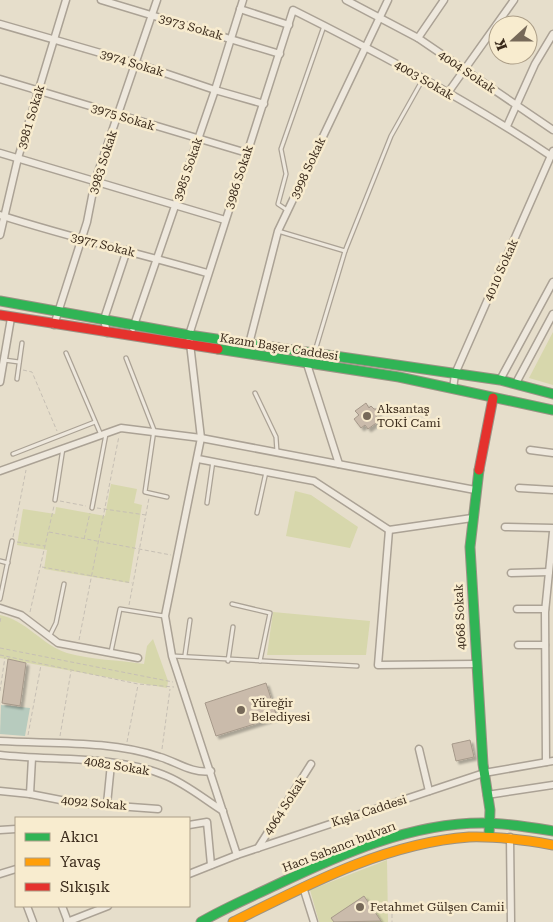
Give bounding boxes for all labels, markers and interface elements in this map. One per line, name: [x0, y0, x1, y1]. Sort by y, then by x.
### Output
street label: 3973 Sokak: [157, 11, 225, 43]
north arrow: [488, 15, 538, 65]
text: K: [491, 37, 510, 53]
street label: 3974 Sokak: [98, 47, 166, 79]
street label: 4004 Sokak: [436, 48, 499, 97]
street label: 4003 Sokak: [392, 57, 457, 103]
street label: 3981 Sokak: [15, 83, 47, 151]
street label: 3975 Sokak: [89, 101, 157, 133]
street label: 3983 Sokak: [86, 128, 120, 196]
street label: 3985 Sokak: [171, 135, 206, 203]
street label: 3998 Sokak: [288, 135, 329, 201]
street label: 3986 Sokak: [222, 143, 256, 211]
street label: 3977 Sokak: [69, 230, 137, 260]
street label: 4010 Sokak: [481, 237, 521, 303]
street label: Kazım Başer Caddesi: [219, 331, 339, 363]
place label: Aksantaş TOKİ Cami: [377, 402, 441, 430]
marker: Aksantaş TOKİ Cami: [361, 410, 373, 422]
street label: 4068 Sokak: [451, 583, 469, 650]
place label: Yüreğir Belediyesi: [251, 696, 311, 724]
marker: Yüreğir Belediyesi: [235, 704, 247, 716]
street label: 4082 Sokak: [83, 754, 151, 778]
street label: 4064 Sokak: [261, 774, 309, 838]
street label: Kışla Caddesi: [330, 792, 408, 830]
street label: 4092 Sokak: [60, 793, 128, 813]
legend: [15, 817, 190, 907]
street label: Hacı Sabancı bulvarı: [280, 819, 398, 875]
text: Akıcı: [60, 828, 98, 846]
text: Yavaş: [60, 853, 101, 871]
text: Sıkışık: [60, 878, 110, 896]
place label: Fetahmet Gülşen Camii: [370, 900, 505, 914]
marker: Fetahmet Gülşen Camii: [354, 901, 366, 913]

